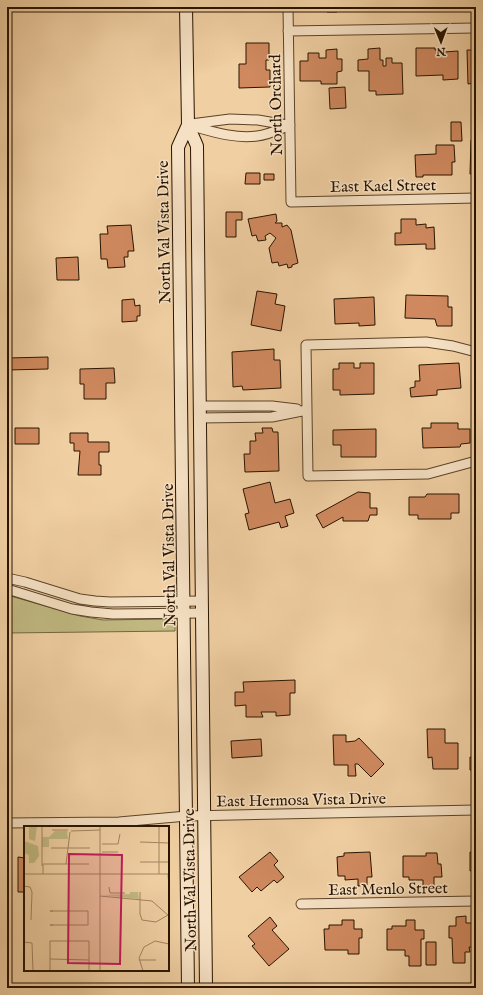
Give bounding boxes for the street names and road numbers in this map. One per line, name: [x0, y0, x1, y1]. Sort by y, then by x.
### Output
street label: North Orchard: [266, 54, 288, 156]
street label: North Val Vista Drive: [154, 160, 176, 304]
street label: East Kael Street: [330, 176, 437, 198]
street label: North Val Vista Drive: [159, 483, 181, 627]
street label: East Hermosa Vista Drive: [216, 790, 386, 812]
street label: North Val Vista Drive: [180, 808, 202, 952]
street label: East Menlo Street: [328, 879, 448, 901]

